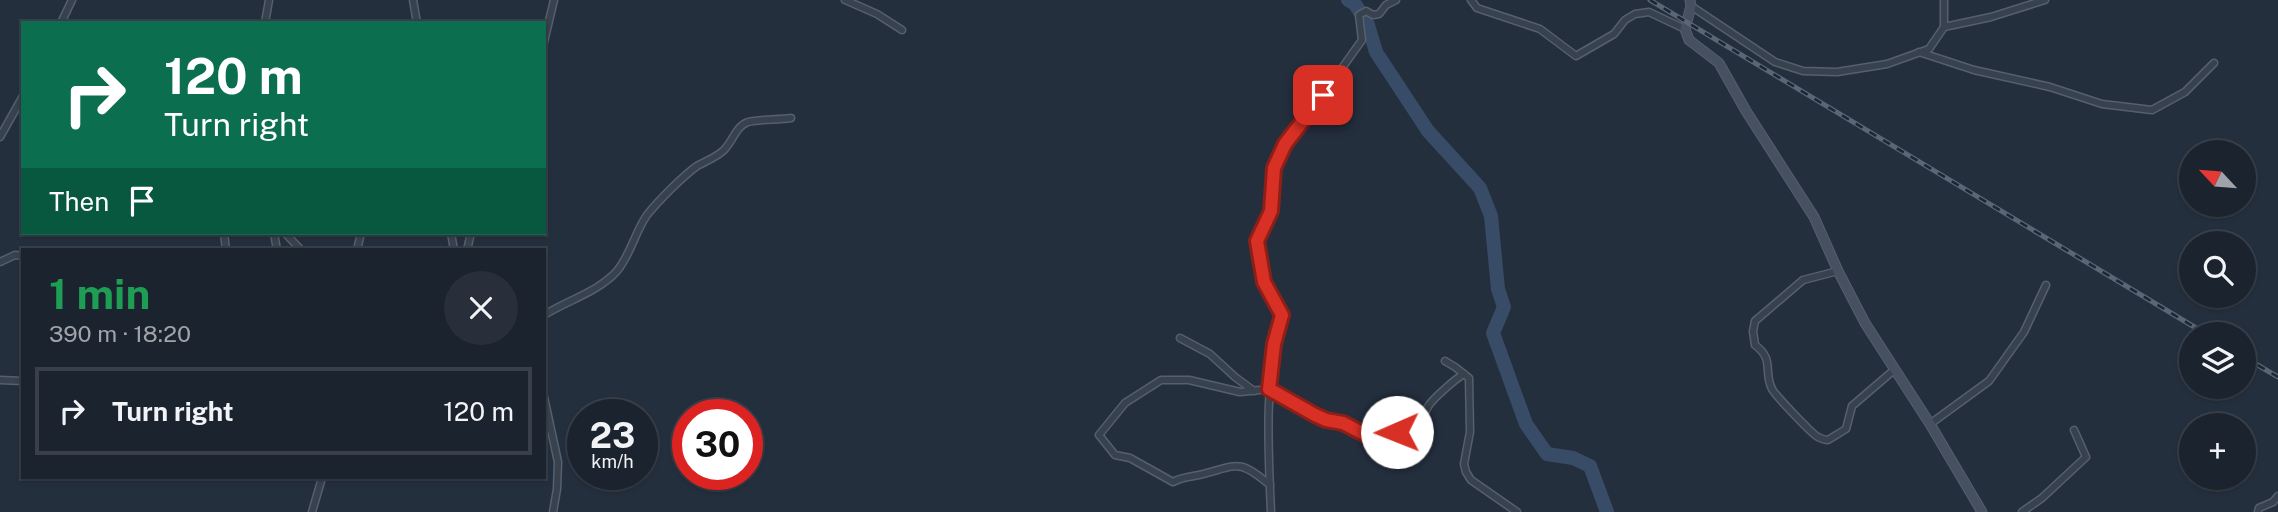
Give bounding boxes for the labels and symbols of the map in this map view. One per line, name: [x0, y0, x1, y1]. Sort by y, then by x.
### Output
pin: [1293, 65, 1353, 125]
north arrow: [2179, 140, 2256, 217]
position arrow: [1360, 395, 1434, 469]
speed limit sign: 30: [672, 399, 763, 490]

